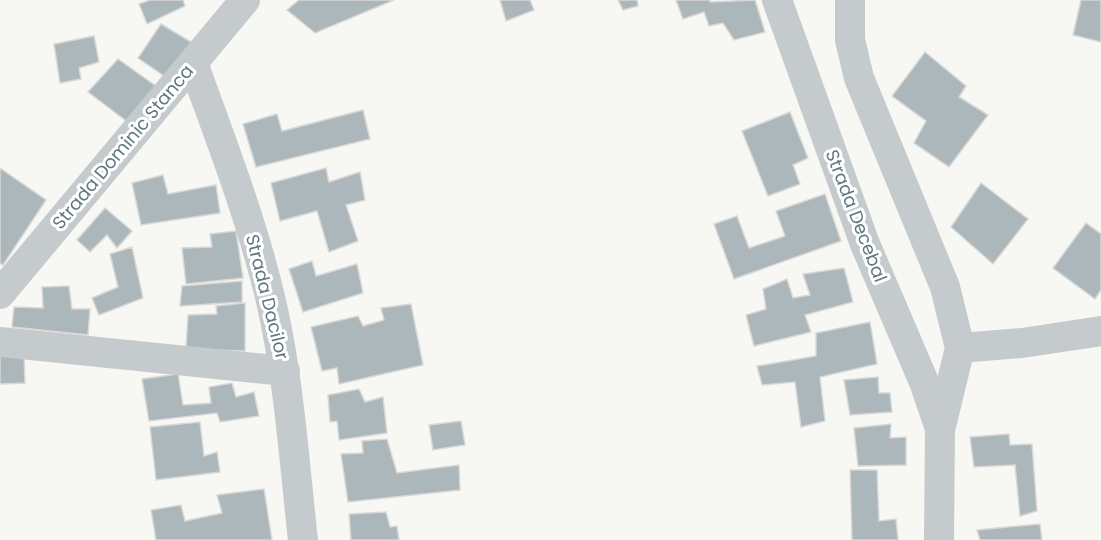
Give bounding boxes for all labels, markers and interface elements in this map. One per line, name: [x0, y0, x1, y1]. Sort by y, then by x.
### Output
street label: Strada Dominic Stanca: [46, 59, 199, 234]
street label: Strada Decebal: [820, 146, 893, 286]
street label: Strada Dacilor: [240, 232, 295, 362]

